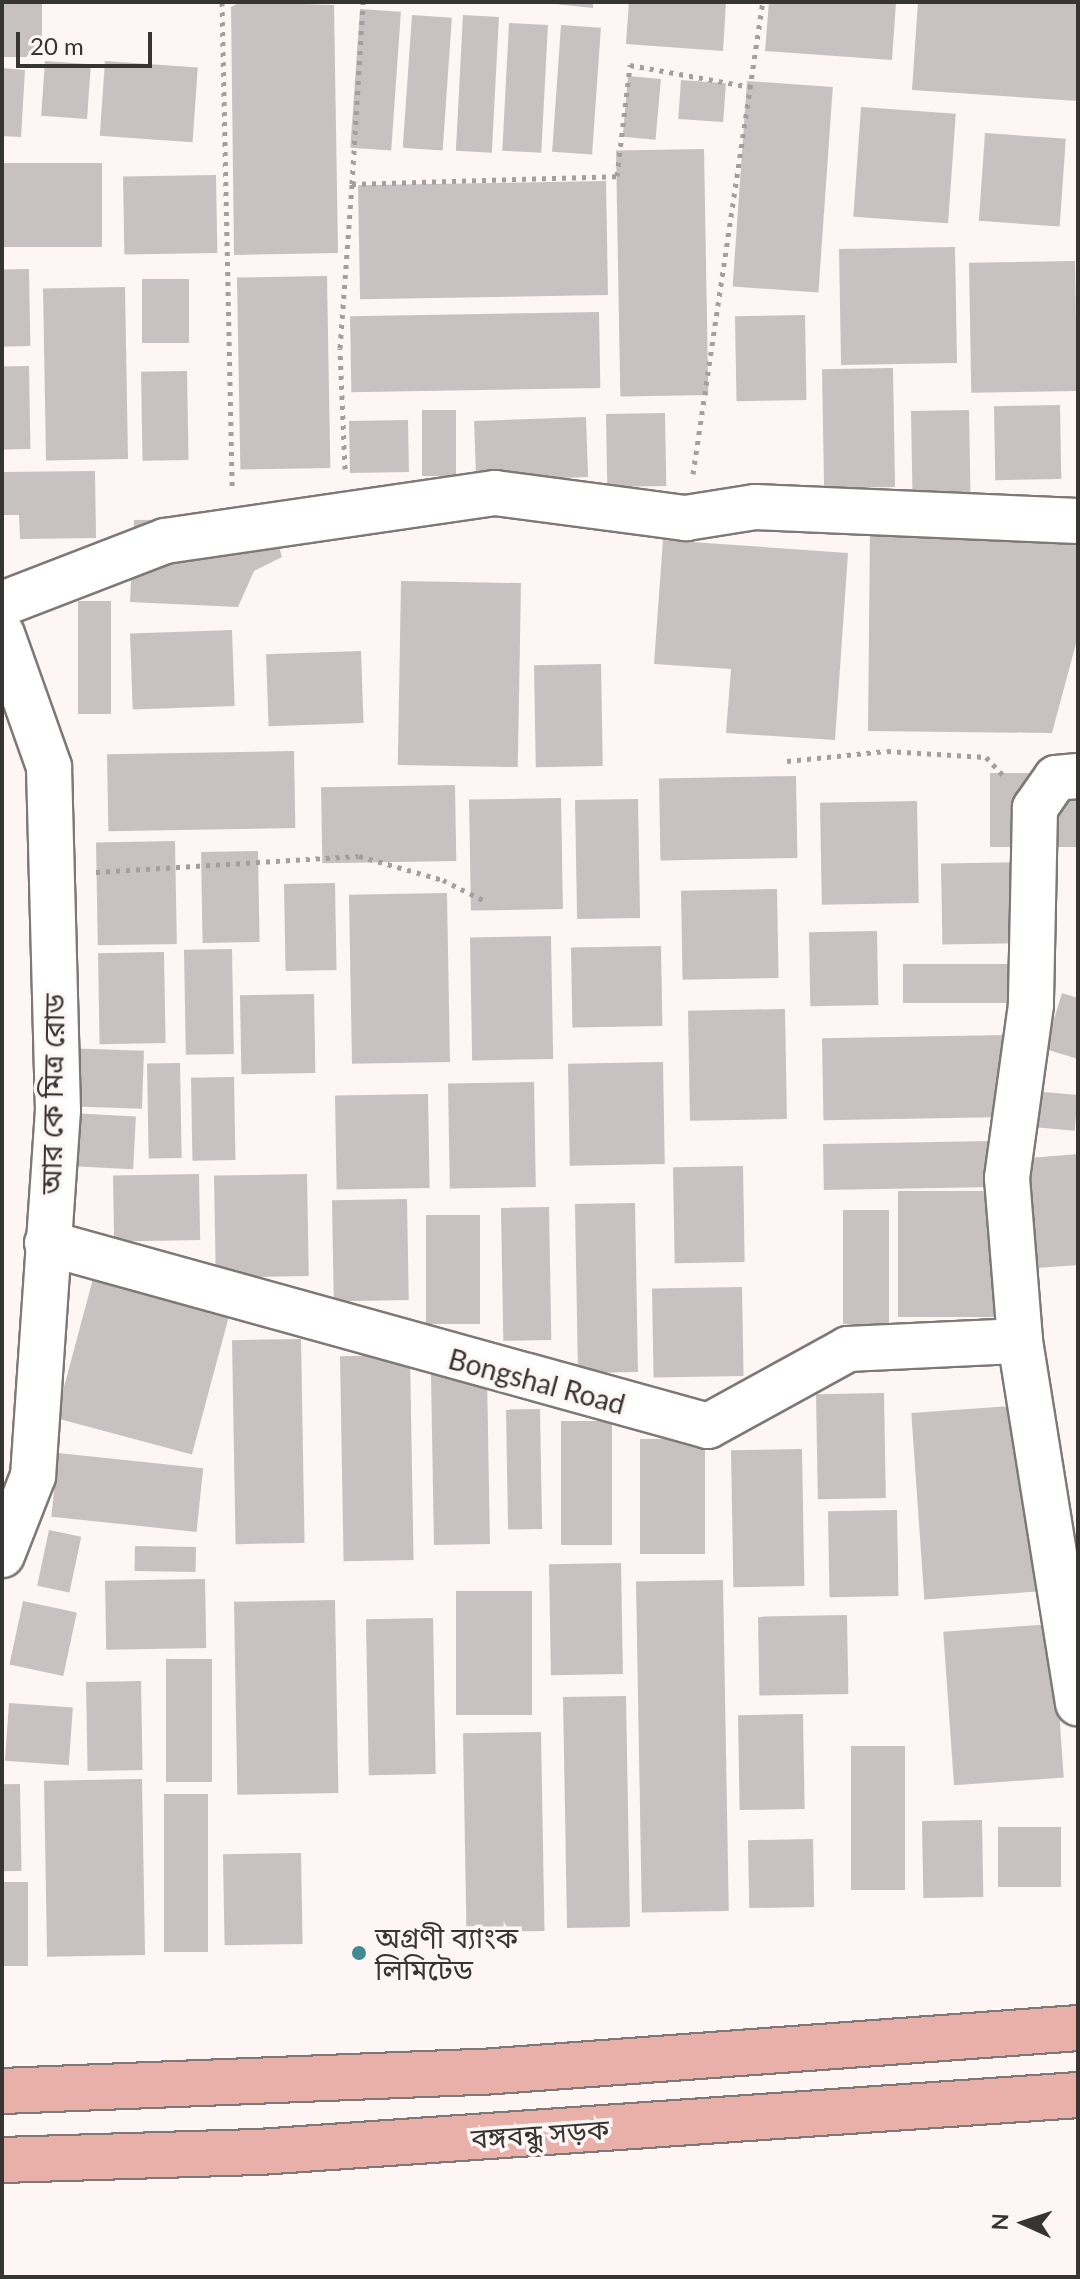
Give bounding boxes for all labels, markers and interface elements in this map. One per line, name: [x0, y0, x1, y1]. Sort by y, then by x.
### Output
scale bar: [20, 16, 156, 66]
text: 20 m: [30, 31, 84, 60]
street label: আর কে মিত্র রোড: [33, 993, 71, 1195]
street label: Bongshal Road: [445, 1341, 629, 1421]
place label: অগ্রণী ব্যাংক লিমিটেড: [375, 1920, 518, 1986]
marker: অগ্রণী ব্যাংক লিমিটেড: [350, 1944, 368, 1962]
street label: বঙ্গবন্ধু সড়ক: [470, 2111, 610, 2155]
north arrow: [984, 2183, 1064, 2263]
text: N: [986, 2213, 1013, 2231]

